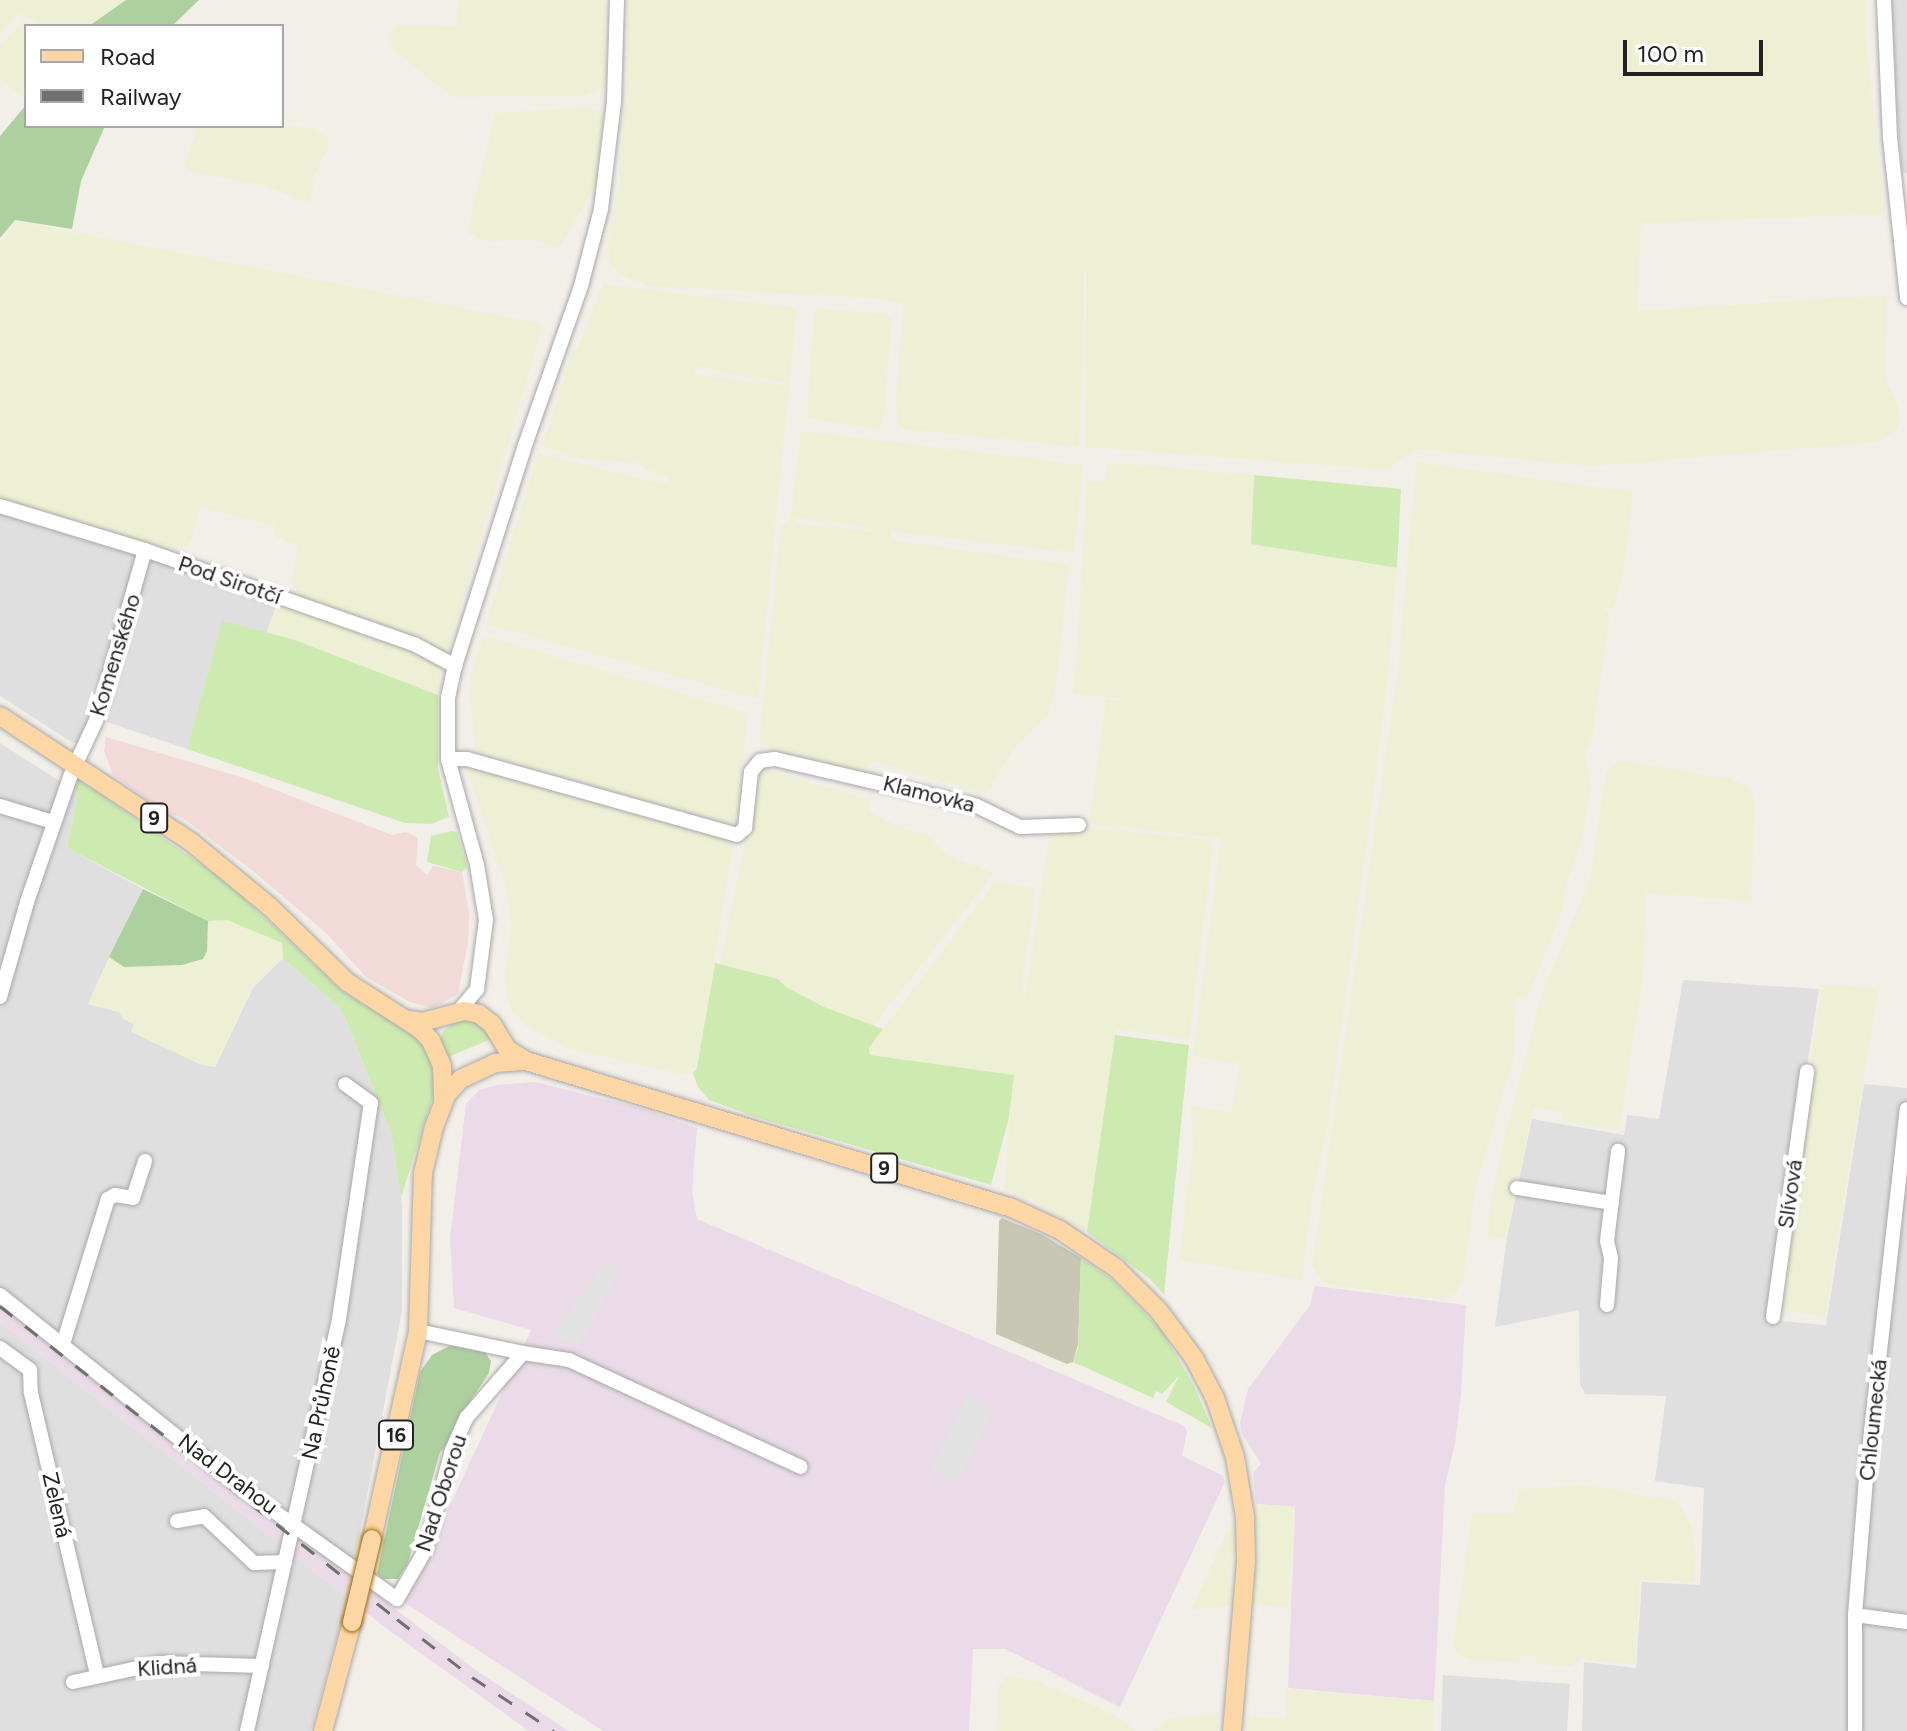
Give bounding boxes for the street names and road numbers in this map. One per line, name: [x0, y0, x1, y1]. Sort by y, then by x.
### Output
street label: Pod Sirotčí: [175, 550, 285, 610]
street label: Komenského: [84, 591, 146, 719]
street label: Klamovka: [880, 770, 978, 818]
road number: 9: [140, 802, 168, 834]
road number: 9: [870, 1152, 898, 1184]
street label: Slívová: [1772, 1158, 1808, 1230]
street label: Na Průhoně: [296, 1344, 346, 1462]
street label: Chloumecká: [1853, 1358, 1893, 1482]
road number: 16: [376, 1419, 416, 1451]
street label: Nad Drahou: [173, 1428, 283, 1520]
street label: Nad Oborou: [410, 1431, 472, 1555]
street label: Zelená: [37, 1470, 77, 1540]
street label: Klidná: [136, 1652, 198, 1682]

